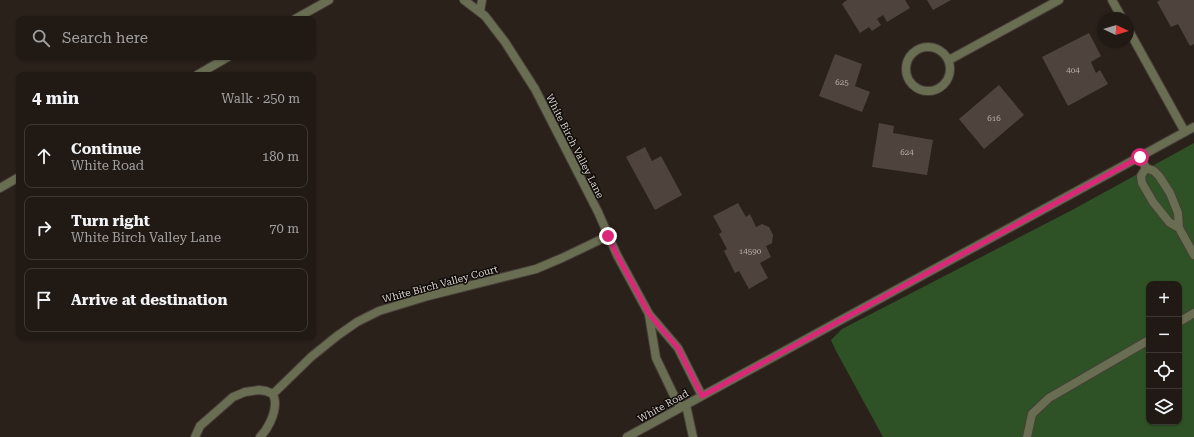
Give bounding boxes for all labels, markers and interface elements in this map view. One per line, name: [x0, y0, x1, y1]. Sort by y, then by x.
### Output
north arrow: [1098, 12, 1134, 48]
search box: [16, 16, 316, 60]
icon: search: [30, 27, 52, 49]
text: Search here: [62, 29, 148, 47]
house number: 404: [1066, 66, 1080, 75]
house number: 625: [835, 78, 849, 87]
text: 4 min: [32, 88, 79, 108]
text: Walk · 250 m: [221, 91, 300, 106]
street label: White Birch Valley Lane: [544, 92, 606, 200]
house number: 616: [987, 114, 1001, 123]
text: Continue: [71, 140, 141, 158]
icon: ahead: [33, 145, 55, 167]
house number: 624: [900, 148, 914, 157]
route start: [1131, 148, 1149, 166]
text: 180 m: [262, 149, 299, 164]
text: White Road: [71, 158, 144, 173]
text: Turn right: [71, 212, 150, 230]
icon: right: [33, 217, 55, 239]
text: 70 m: [269, 221, 299, 236]
route end: [599, 227, 617, 245]
text: White Birch Valley Lane: [71, 230, 221, 245]
house number: 14590: [739, 247, 762, 256]
street label: White Birch Valley Court: [381, 263, 499, 305]
map controls: [1146, 281, 1182, 425]
button: +: [1146, 281, 1182, 317]
icon: arrive: [33, 289, 55, 311]
text: Arrive at destination: [71, 291, 227, 309]
button: −: [1146, 317, 1182, 353]
button: locate: [1146, 353, 1182, 389]
street label: White Road: [636, 387, 691, 424]
button: layers: [1146, 389, 1182, 425]

